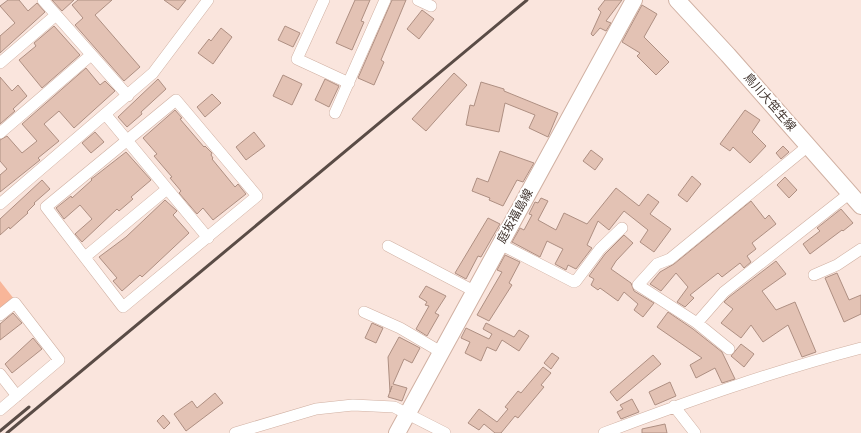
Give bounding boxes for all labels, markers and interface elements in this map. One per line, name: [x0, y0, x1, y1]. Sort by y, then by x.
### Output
street label: 鳥川大笹生線: [741, 70, 799, 134]
street label: 庭坂福島線: [494, 186, 536, 246]

